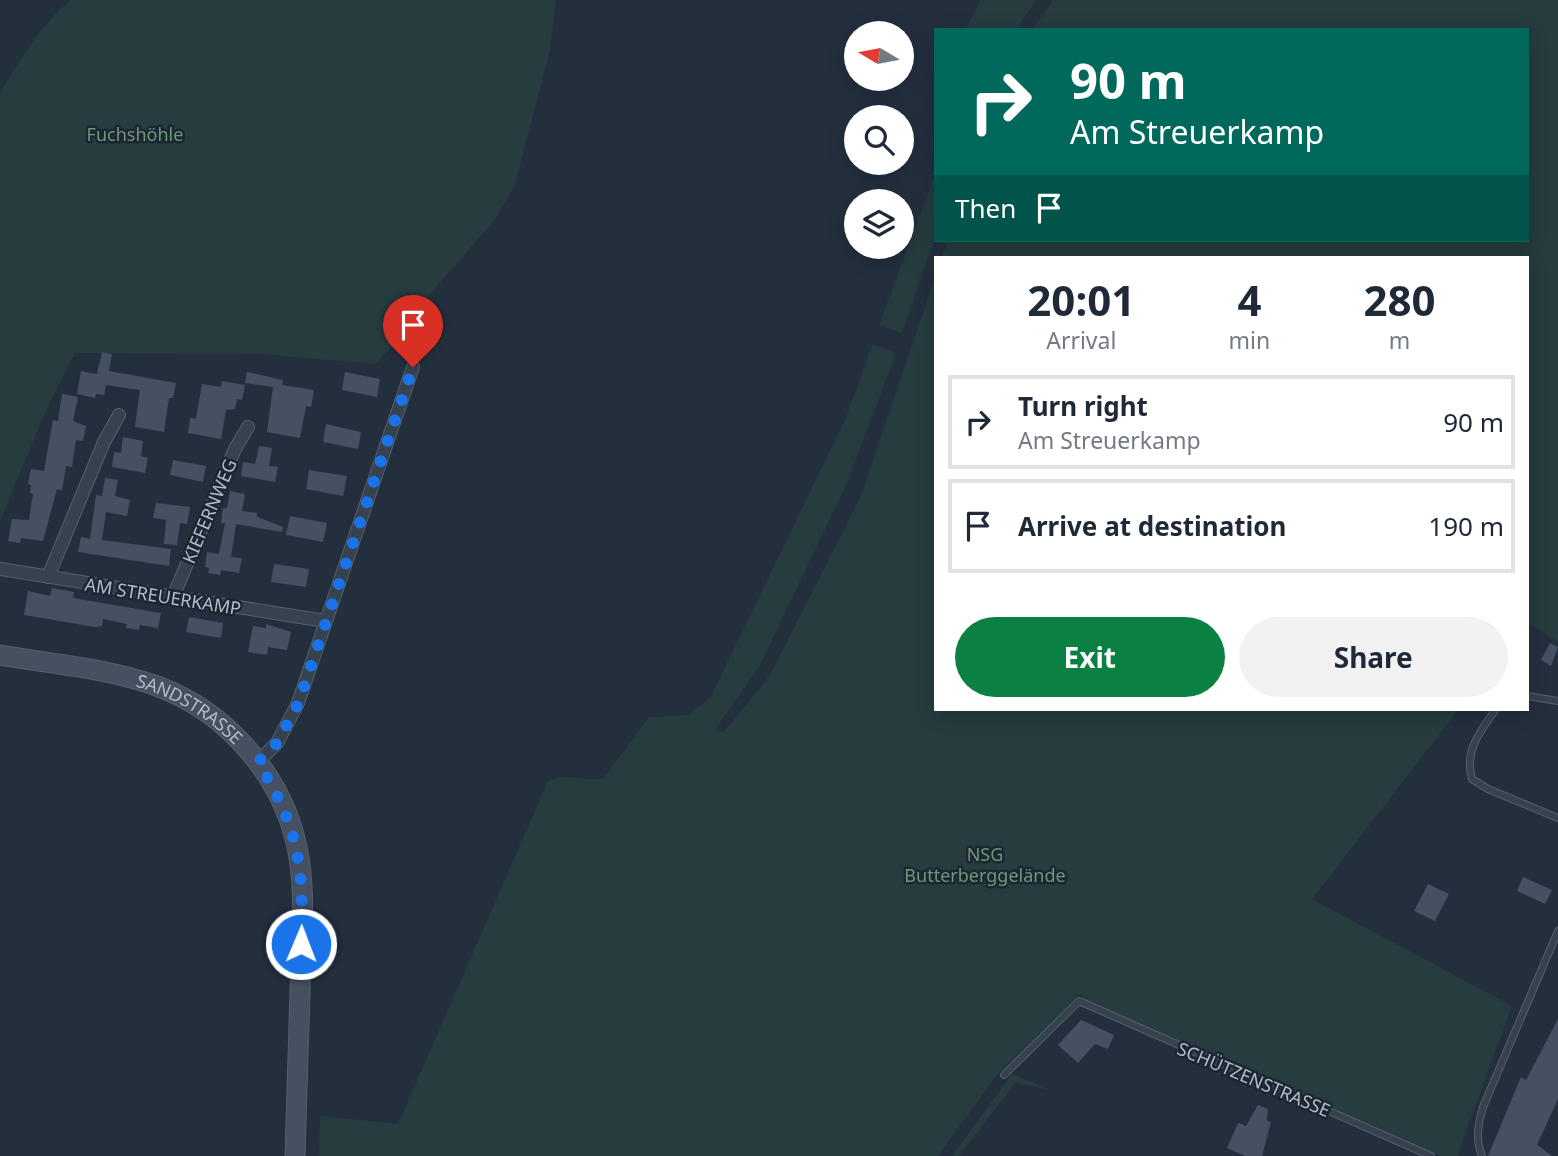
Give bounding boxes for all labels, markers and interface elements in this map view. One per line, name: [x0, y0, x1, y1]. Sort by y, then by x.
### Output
north arrow: [844, 21, 914, 91]
map controls: [844, 21, 914, 259]
text: 90 m: [1070, 47, 1187, 113]
icon: right: [955, 56, 1046, 147]
button: search: [844, 105, 914, 175]
text: Am Streuerkamp: [1070, 110, 1324, 153]
park label: Fuchshöhle: [87, 122, 183, 146]
button: layers: [844, 189, 914, 259]
icon: arrive: [1030, 189, 1068, 227]
text: Then: [955, 190, 1016, 226]
text: 20:01: [1027, 271, 1135, 328]
text: 4: [1237, 271, 1261, 328]
text: 280: [1364, 271, 1436, 328]
pin: [383, 295, 443, 367]
icon: arrive: [394, 306, 432, 344]
text: Arrival: [1046, 324, 1116, 356]
text: min: [1229, 324, 1270, 356]
text: m: [1389, 324, 1410, 356]
text: Turn right: [1018, 388, 1148, 424]
icon: right: [959, 403, 997, 441]
text: 90 m: [1443, 404, 1504, 440]
text: Am Streuerkamp: [1018, 424, 1201, 456]
street label: KIEFERNWEG: [176, 455, 242, 567]
icon: arrive: [959, 507, 997, 545]
text: Arrive at destination: [1018, 508, 1287, 544]
text: 190 m: [1428, 508, 1504, 544]
street label: AM STREUERKAMP: [83, 572, 243, 620]
button: Exit: [955, 617, 1225, 697]
button: Share: [1239, 617, 1508, 697]
street label: SANDSTRASSE: [134, 668, 248, 749]
park label: NSG Butterberggelände: [904, 842, 1066, 887]
position arrow: [264, 907, 338, 981]
street label: SCHÜTZENSTRASSE: [1174, 1036, 1334, 1122]

